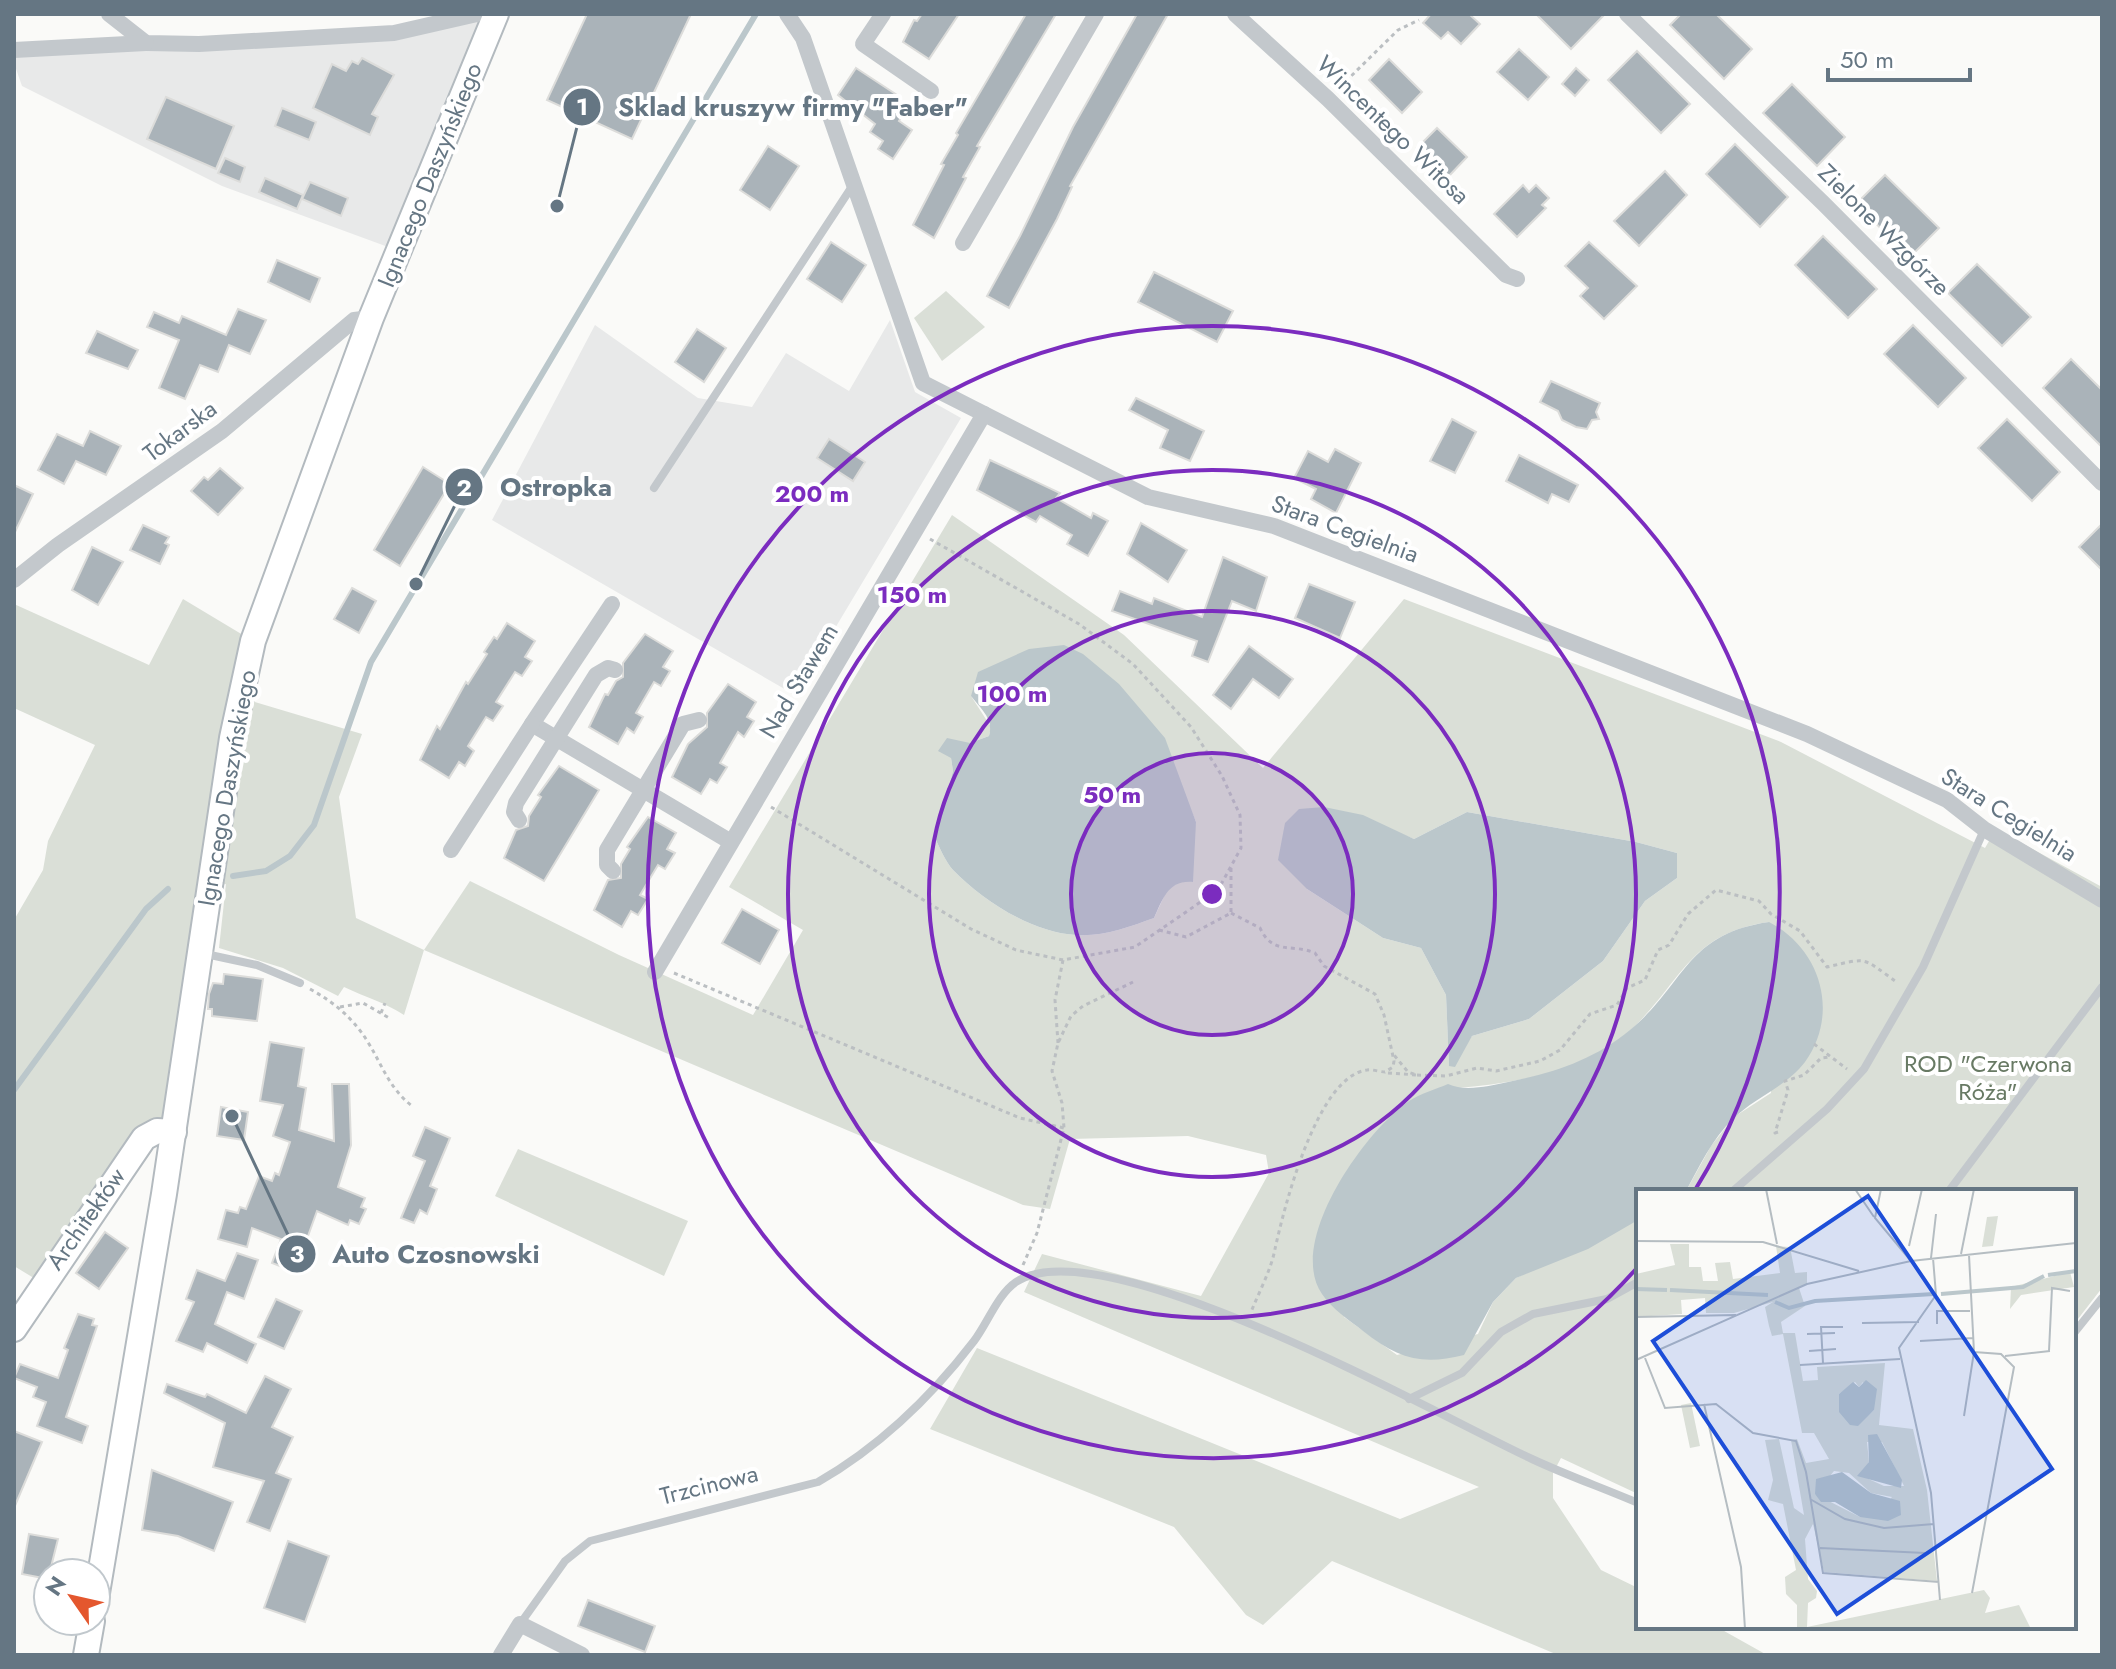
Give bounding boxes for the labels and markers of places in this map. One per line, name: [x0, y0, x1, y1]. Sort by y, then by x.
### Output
callout: Sklad kruszyw firmy "Faber": [562, 82, 984, 132]
callout: Ostropka: [444, 462, 628, 512]
centre of rings: [1198, 880, 1226, 908]
callout: Auto Czosnowski: [277, 1229, 556, 1279]

